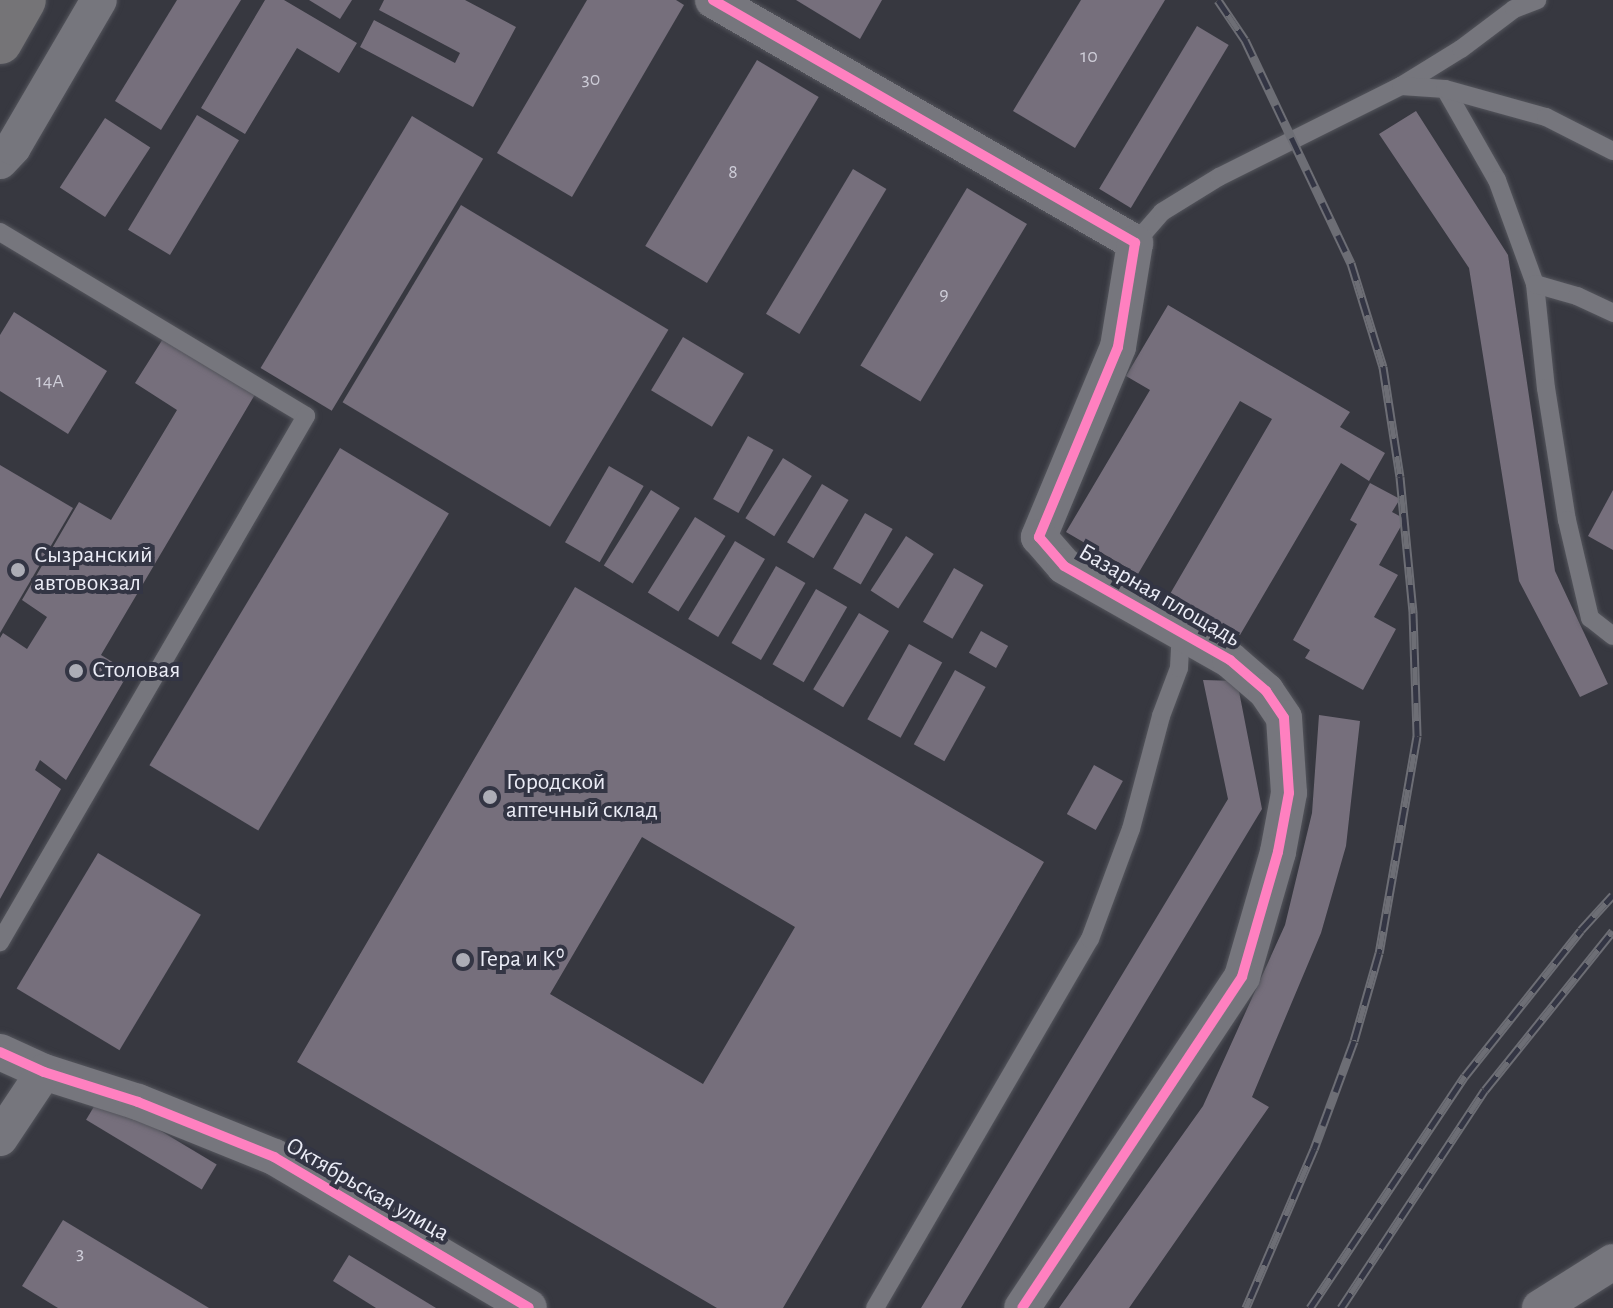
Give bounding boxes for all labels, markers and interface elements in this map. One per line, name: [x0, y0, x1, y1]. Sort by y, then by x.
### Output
house number: 10: [1080, 44, 1098, 68]
house number: 30: [582, 67, 600, 91]
house number: 8: [728, 160, 738, 184]
house number: 9: [939, 282, 949, 306]
house number: 14А: [36, 369, 64, 393]
street label: Базарная площадь: [1073, 538, 1245, 654]
place label: Сызранский автовокзал: [34, 542, 153, 598]
marker: Сызранский автовокзал: [9, 561, 27, 579]
place label: Столовая: [92, 657, 180, 685]
marker: Столовая: [67, 662, 85, 680]
place label: Городской аптечный склад: [506, 769, 658, 825]
marker: Городской аптечный склад: [481, 788, 499, 806]
place label: Гера и К⁰: [479, 946, 565, 974]
marker: Гера и К⁰: [454, 951, 472, 969]
street label: Октябрьская улица: [280, 1132, 454, 1248]
house number: 3: [76, 1241, 84, 1265]

